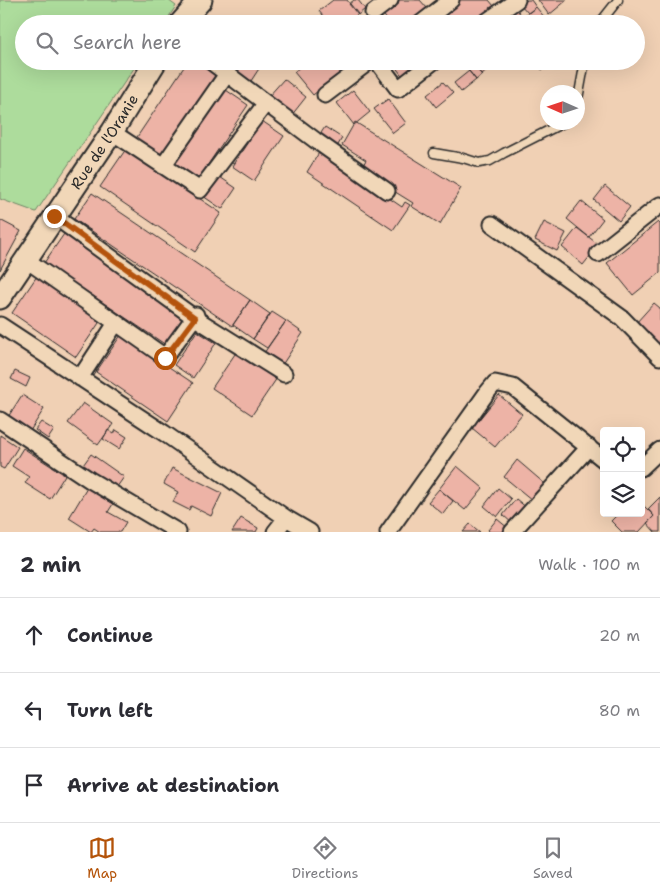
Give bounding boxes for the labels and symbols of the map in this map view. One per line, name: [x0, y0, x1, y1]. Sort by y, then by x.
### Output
north arrow: [540, 85, 585, 130]
street label: Rue de l'Oranie: [66, 90, 143, 193]
route end: [43, 205, 66, 228]
route start: [154, 347, 177, 370]

